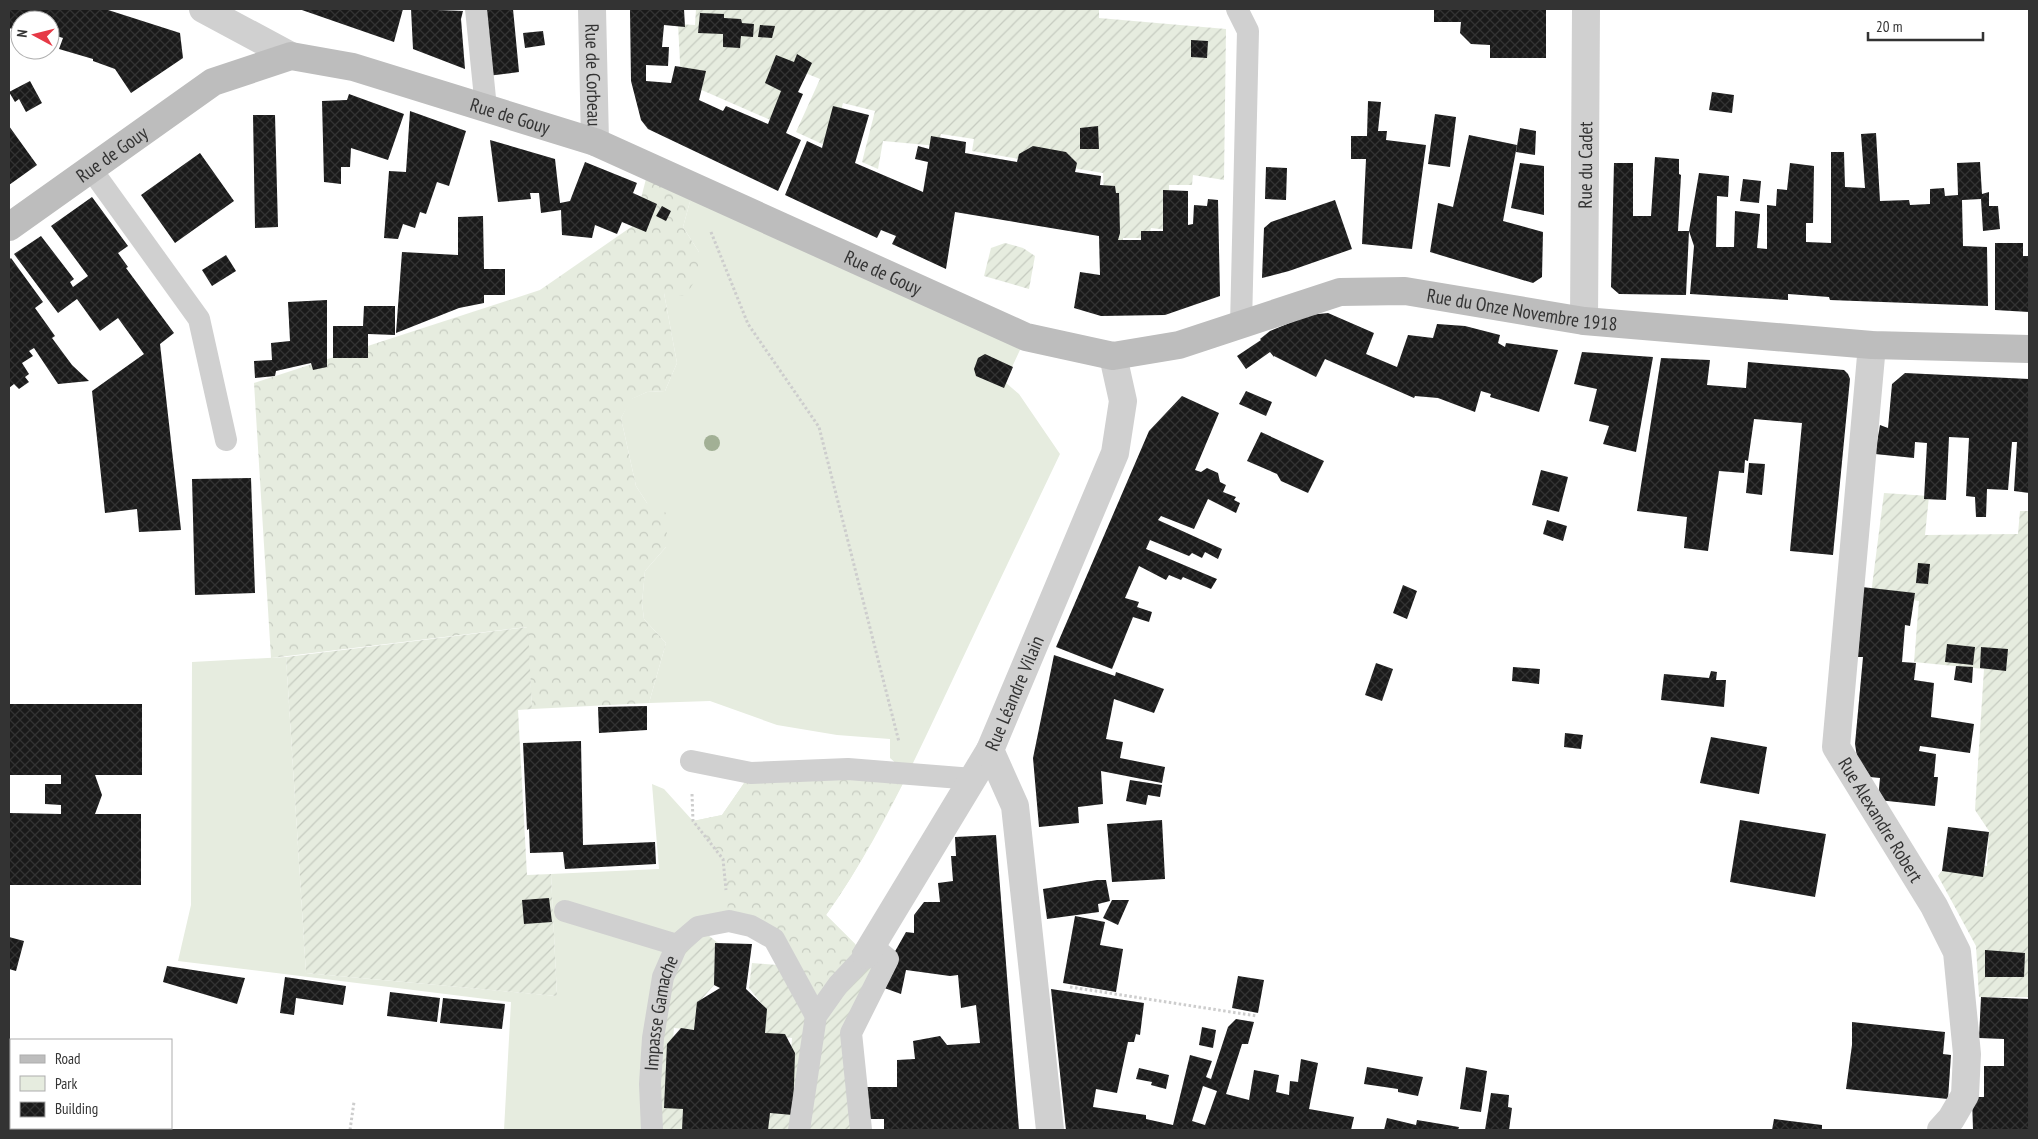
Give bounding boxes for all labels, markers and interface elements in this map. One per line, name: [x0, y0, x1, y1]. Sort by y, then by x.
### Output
north arrow: [10, 10, 60, 60]
scale bar: [1868, 10, 1983, 42]
text: 20 m: [1876, 17, 1902, 36]
street label: Rue de Corbeau: [580, 23, 607, 127]
text: N: [13, 29, 31, 38]
street label: Rue de Gouy: [467, 92, 554, 140]
street label: Rue de Gouy: [71, 120, 153, 188]
street label: Rue du Cadet: [1573, 121, 1597, 209]
street label: Rue de Gouy: [841, 244, 926, 301]
street label: Rue du Onze Novembre 1918: [1425, 283, 1618, 336]
street label: Rue Léandre Vilain: [979, 632, 1049, 754]
street label: Rue Alexandre Robert: [1833, 753, 1929, 887]
street label: Impasse Gamache: [639, 951, 683, 1072]
legend: [10, 1039, 172, 1129]
text: Road: [55, 1049, 81, 1068]
text: Park: [55, 1074, 77, 1093]
text: Building: [55, 1099, 98, 1118]

